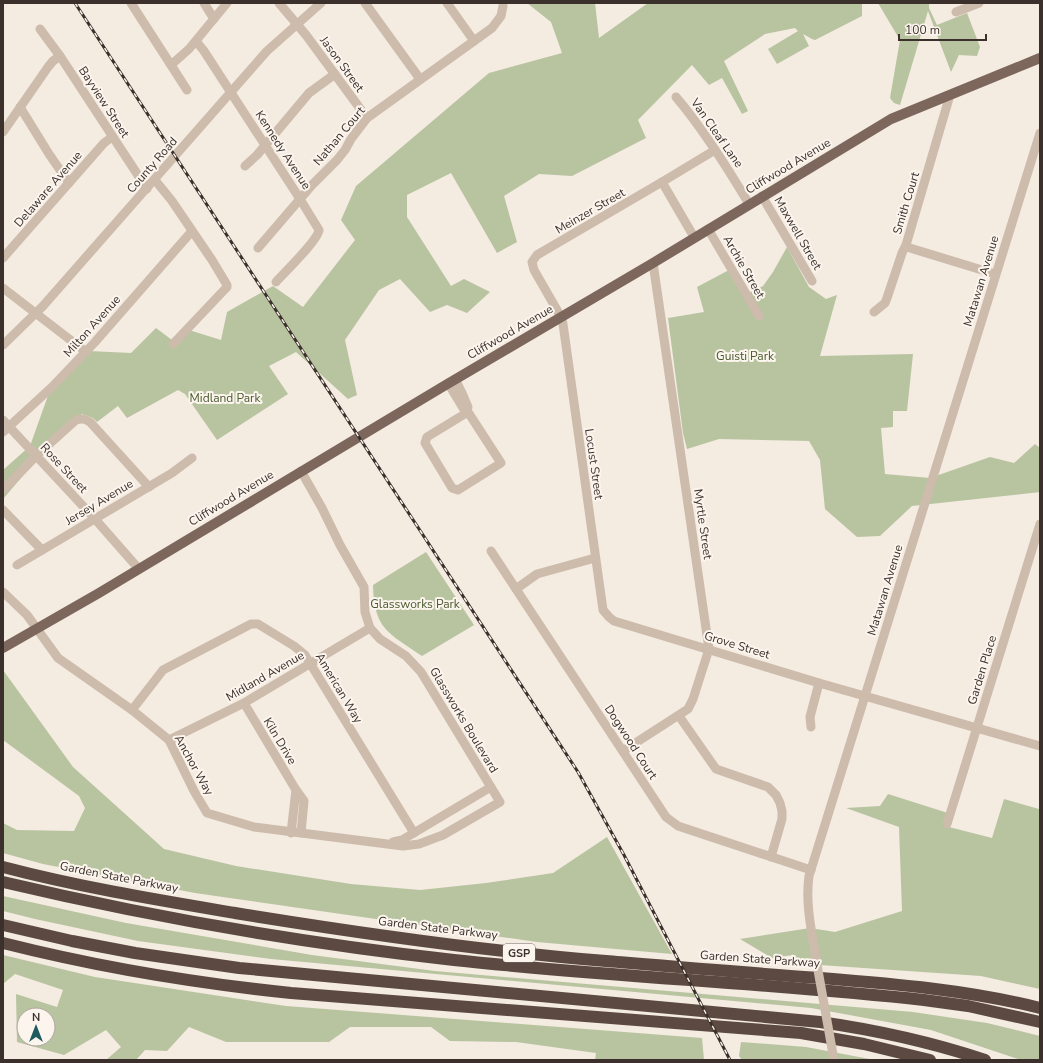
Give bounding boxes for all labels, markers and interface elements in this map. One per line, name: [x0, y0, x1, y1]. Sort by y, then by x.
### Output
scale bar: [899, 16, 986, 42]
text: 100 m: [905, 22, 940, 38]
street label: Jason Street: [316, 32, 368, 96]
street label: Bayview Street: [75, 63, 133, 141]
street label: Van Cleaf Lane: [687, 94, 747, 171]
street label: Nathan Court: [310, 103, 369, 169]
street label: Kennedy Avenue: [252, 108, 314, 192]
street label: County Road: [123, 134, 181, 196]
street label: Cliffwood Avenue: [743, 134, 833, 198]
street label: Delaware Avenue: [10, 148, 86, 230]
street label: Smith Court: [889, 169, 923, 236]
street label: Meinzer Street: [552, 184, 629, 237]
street label: Maxwell Street: [771, 193, 826, 273]
street label: Archie Street: [719, 233, 769, 302]
street label: Matawan Avenue: [960, 234, 1002, 328]
street label: Milton Avenue: [60, 292, 124, 360]
street label: Cliffwood Avenue: [464, 301, 556, 363]
park label: Guisti Park: [716, 348, 775, 364]
park label: Midland Park: [190, 390, 261, 406]
street label: Locust Street: [581, 428, 607, 501]
street label: Rose Street: [37, 440, 92, 497]
street label: Cliffwood Avenue: [186, 466, 276, 530]
street label: Jersey Avenue: [61, 475, 136, 529]
street label: Myrtle Street: [690, 488, 716, 561]
street label: Matawan Avenue: [864, 543, 906, 637]
park label: Glassworks Park: [370, 596, 461, 612]
street label: Grove Street: [702, 627, 773, 663]
street label: Garden Place: [964, 633, 1000, 707]
street label: Midland Avenue: [223, 647, 307, 705]
street label: American Way: [312, 650, 367, 727]
street label: Glassworks Boulevard: [426, 664, 502, 776]
street label: Dogwood Court: [601, 702, 662, 783]
street label: Kiln Drive: [260, 715, 300, 767]
street label: Anchor Way: [171, 732, 218, 799]
street label: Garden State Parkway: [58, 858, 180, 896]
street label: Garden State Parkway: [377, 913, 500, 943]
road number: GSP: [503, 944, 535, 962]
street label: Garden State Parkway: [699, 947, 821, 971]
north arrow: [16, 1007, 56, 1047]
text: N: [32, 1010, 40, 1025]

